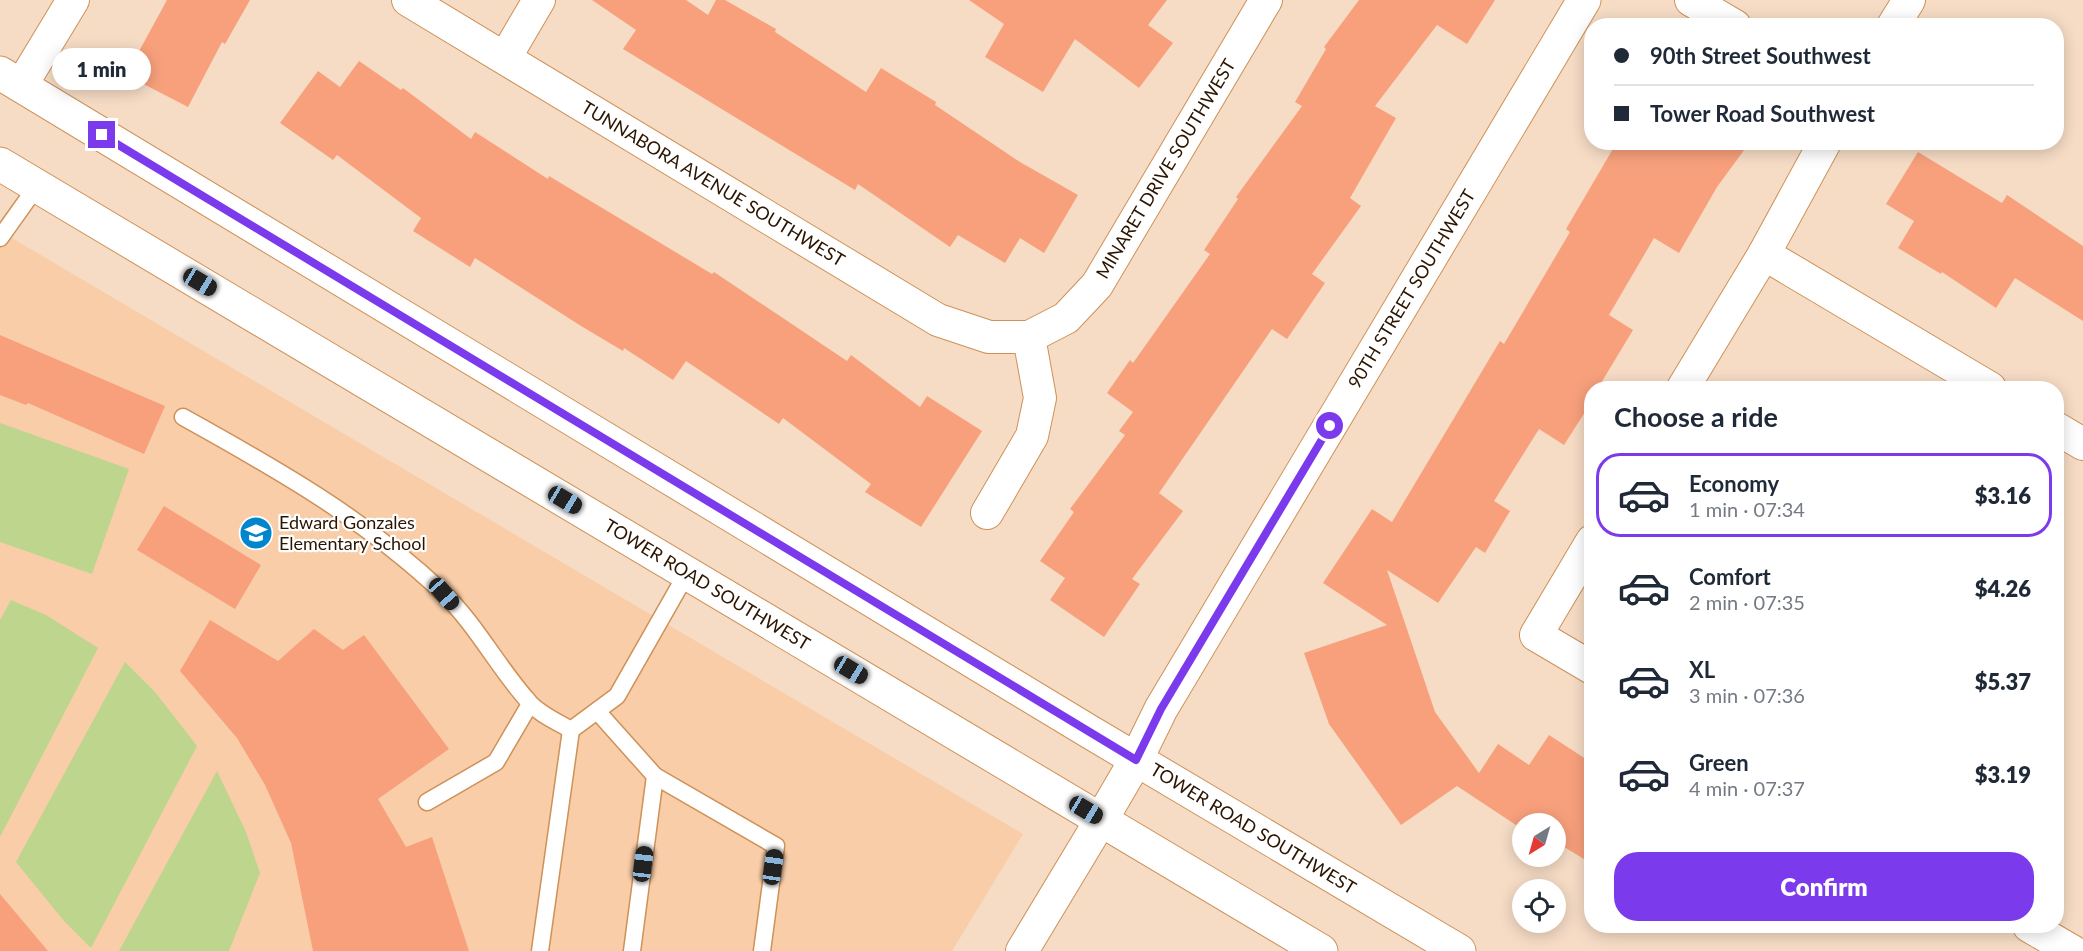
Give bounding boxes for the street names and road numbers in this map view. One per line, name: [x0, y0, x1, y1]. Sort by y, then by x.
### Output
street label: MINARET DRIVE SOUTHWEST: [1091, 54, 1240, 282]
street label: TUNNABORA AVENUE SOUTHWEST: [578, 96, 850, 271]
street label: 90TH STREET SOUTHWEST: [1343, 185, 1480, 392]
street label: TOWER ROAD SOUTHWEST: [601, 514, 815, 655]
street label: TOWER ROAD SOUTHWEST: [1147, 758, 1361, 899]

